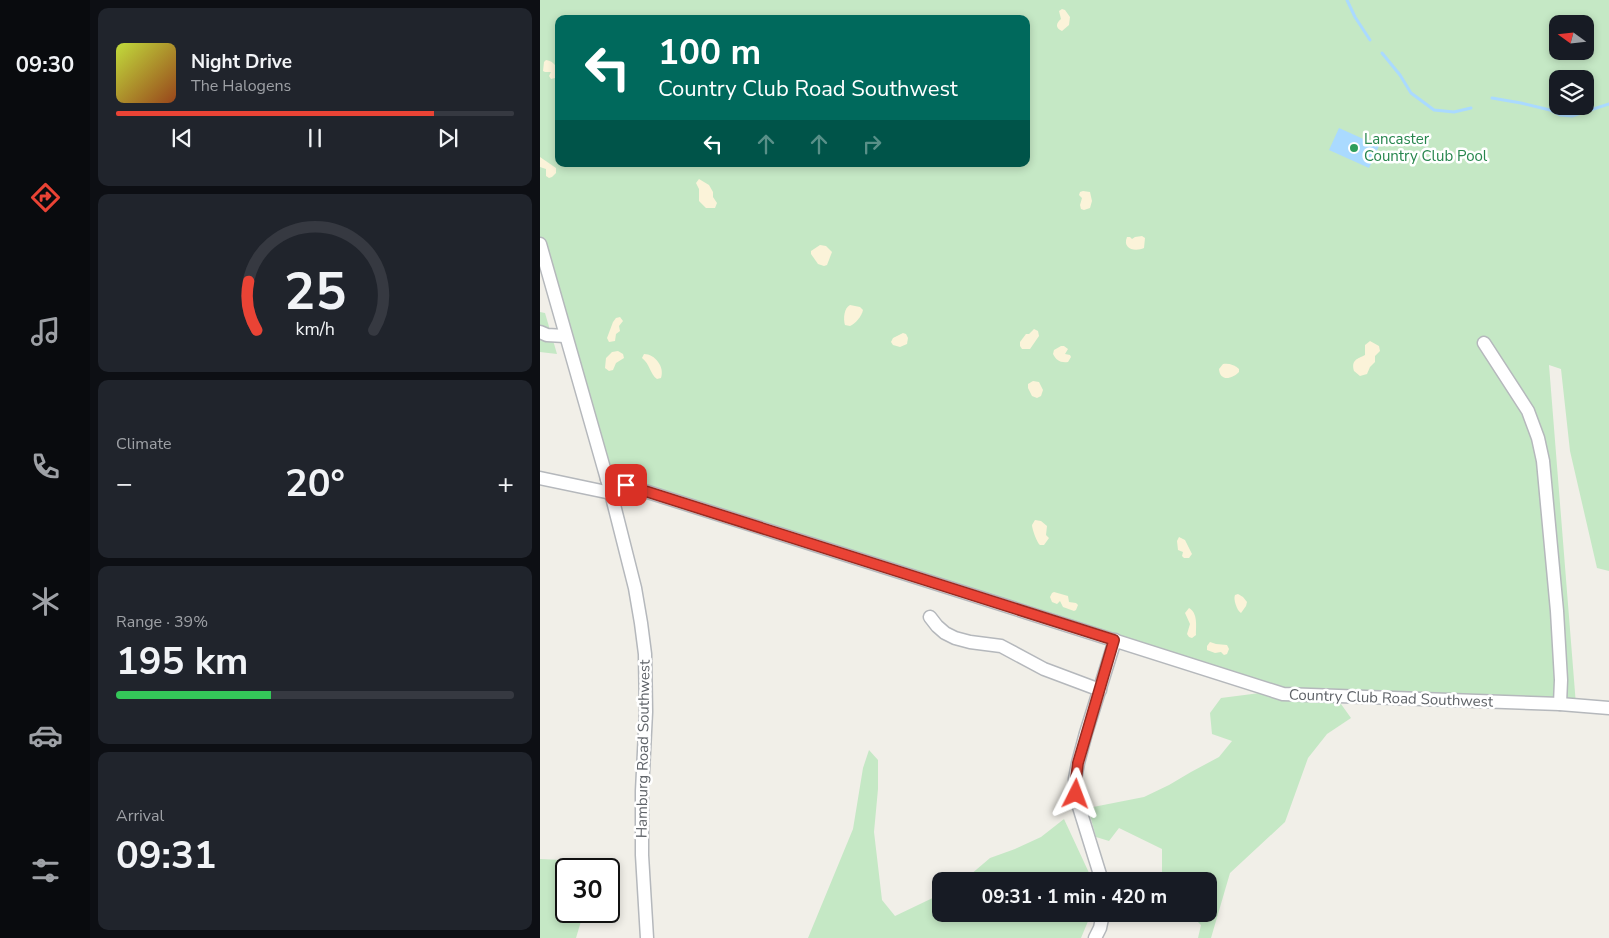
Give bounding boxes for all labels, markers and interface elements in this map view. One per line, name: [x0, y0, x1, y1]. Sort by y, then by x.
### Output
north arrow: [1549, 15, 1594, 60]
map controls: [1549, 15, 1594, 115]
text: 100 m: [658, 29, 761, 76]
icon: left: [575, 35, 640, 100]
text: Night Drive: [191, 49, 292, 75]
text: 09:30: [16, 50, 74, 80]
button: layers: [1549, 70, 1594, 115]
text: Country Club Road Southwest: [658, 74, 958, 104]
text: The Halogens: [191, 75, 291, 97]
icon: previous: [168, 124, 196, 152]
icon: pause: [301, 124, 329, 152]
icon: next: [434, 124, 462, 152]
place label: Lancaster Country Club Pool: [1364, 129, 1488, 166]
icon: left: [699, 130, 727, 158]
icon: ahead: [752, 130, 780, 158]
icon: ahead: [805, 130, 833, 158]
icon: right: [858, 130, 886, 158]
marker: Lancaster Country Club Pool: [1348, 142, 1360, 154]
icon: directions: [28, 180, 63, 215]
text: 25: [284, 256, 346, 327]
icon: music: [28, 314, 63, 349]
text: km/h: [295, 317, 335, 341]
text: Climate: [116, 433, 171, 455]
icon: phone: [28, 449, 63, 484]
text: 20°: [285, 458, 345, 509]
pin: [605, 464, 647, 506]
text: −: [116, 465, 133, 503]
text: +: [497, 465, 514, 503]
icon: arrive: [612, 471, 640, 499]
icon: climate: [28, 584, 63, 619]
text: Range · 39%: [116, 611, 208, 633]
text: 195 km: [116, 636, 248, 687]
street label: Hamburg Road Southwest: [631, 659, 655, 838]
street label: Country Club Road Southwest: [1289, 684, 1494, 712]
icon: car: [28, 718, 63, 753]
position arrow: [1049, 767, 1101, 819]
text: Arrival: [116, 805, 164, 827]
text: 09:31: [116, 830, 217, 881]
icon: filters: [28, 853, 63, 888]
speed limit sign: 30: [555, 858, 620, 923]
text: 09:31 · 1 min · 420 m: [982, 884, 1167, 910]

